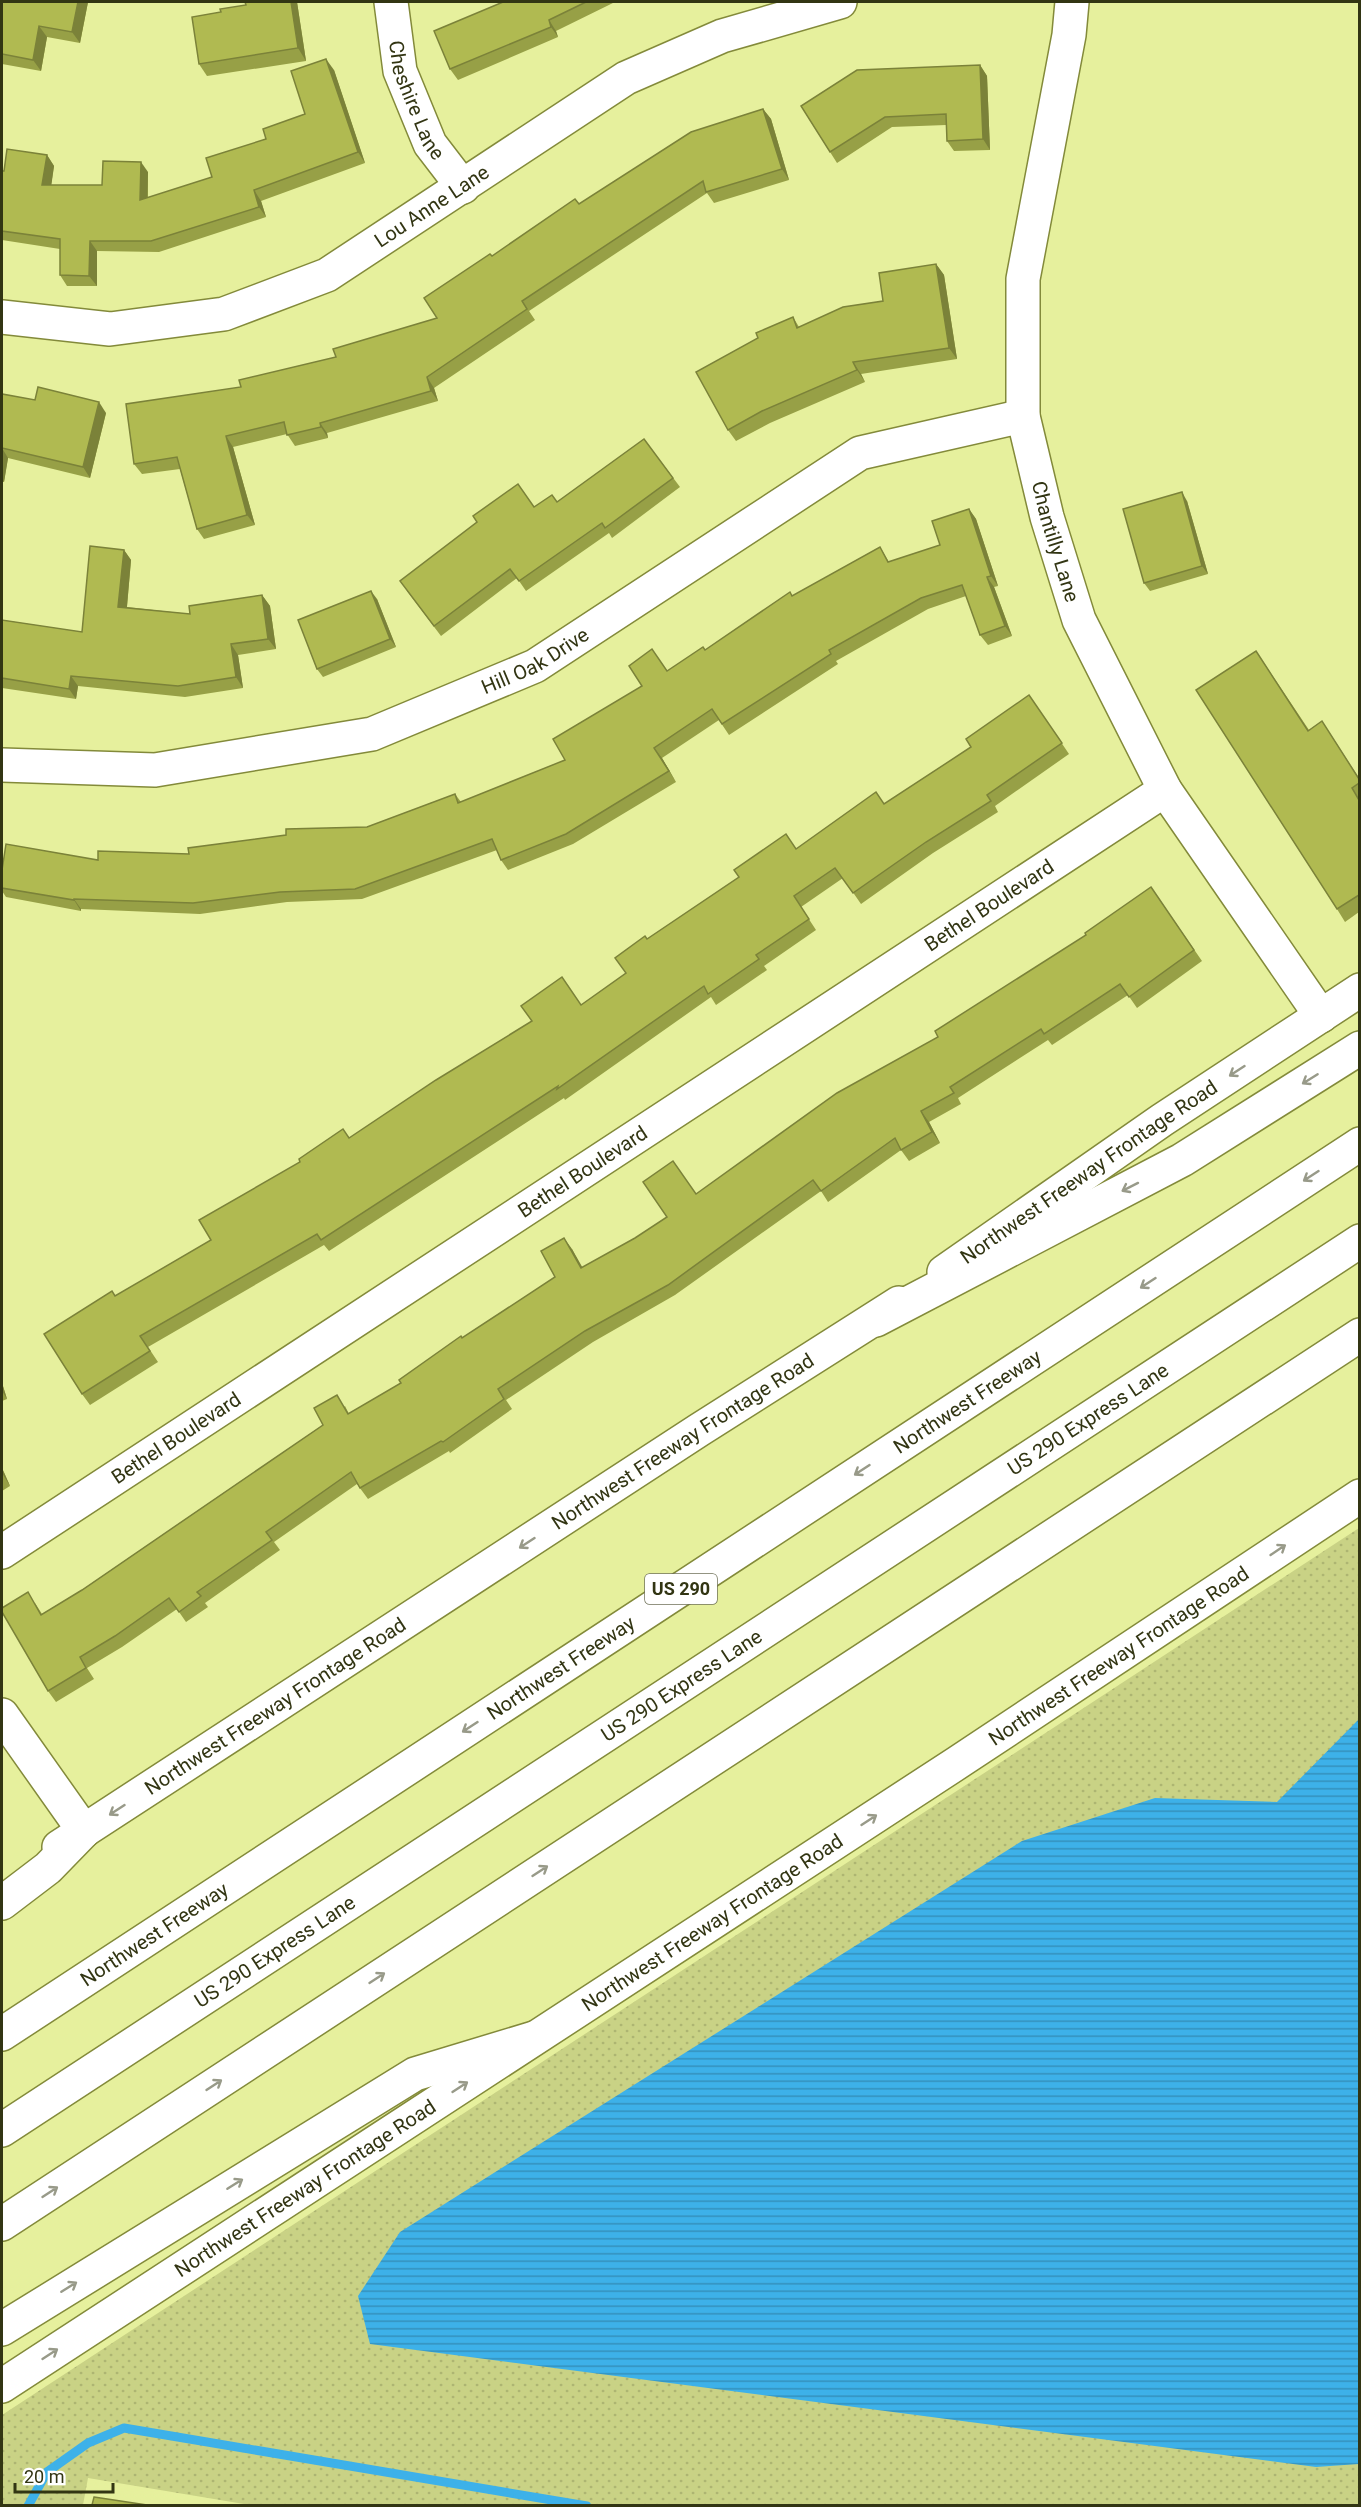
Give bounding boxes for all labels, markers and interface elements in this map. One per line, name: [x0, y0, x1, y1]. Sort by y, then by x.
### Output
street label: Cheshire Lane: [384, 39, 450, 165]
street label: Lou Anne Lane: [370, 160, 493, 253]
street label: Chantilly Lane: [1027, 479, 1085, 605]
street label: Hill Oak Drive: [478, 622, 593, 699]
street label: Bethel Boulevard: [920, 854, 1058, 956]
one-way arrow: [1229, 1065, 1245, 1077]
one-way arrow: [1302, 1074, 1319, 1086]
street label: Northwest Freeway Frontage Road: [956, 1075, 1222, 1269]
street label: Bethel Boulevard: [513, 1121, 652, 1223]
one-way arrow: [1303, 1170, 1319, 1182]
one-way arrow: [1122, 1182, 1140, 1193]
one-way arrow: [1140, 1277, 1156, 1289]
street label: Northwest Freeway: [889, 1344, 1046, 1459]
street label: Northwest Freeway Frontage Road: [547, 1348, 818, 1535]
street label: US 290 Express Lane: [1003, 1358, 1173, 1480]
street label: Bethel Boulevard: [107, 1387, 245, 1489]
one-way arrow: [853, 1464, 870, 1477]
one-way arrow: [519, 1537, 536, 1549]
one-way arrow: [1269, 1544, 1286, 1557]
street label: Northwest Freeway Frontage Road: [984, 1561, 1253, 1751]
road number: US 290: [645, 1574, 717, 1604]
street label: Northwest Freeway: [482, 1610, 640, 1725]
street label: Northwest Freeway Frontage Road: [140, 1612, 410, 1800]
street label: US 290 Express Lane: [596, 1624, 766, 1747]
one-way arrow: [462, 1721, 479, 1733]
one-way arrow: [109, 1804, 126, 1816]
one-way arrow: [861, 1813, 878, 1826]
street label: Northwest Freeway Frontage Road: [577, 1829, 847, 2017]
one-way arrow: [531, 1865, 548, 1877]
street label: Northwest Freeway: [76, 1877, 233, 1991]
street label: US 290 Express Lane: [190, 1890, 360, 2013]
one-way arrow: [368, 1972, 385, 1984]
one-way arrow: [205, 2079, 221, 2091]
one-way arrow: [451, 2080, 468, 2092]
street label: Northwest Freeway Frontage Road: [170, 2094, 440, 2282]
one-way arrow: [226, 2178, 243, 2190]
one-way arrow: [42, 2185, 59, 2198]
one-way arrow: [60, 2280, 77, 2292]
one-way arrow: [42, 2348, 58, 2360]
scale bar: [15, 2456, 112, 2494]
text: 20 m: [24, 2466, 64, 2487]

